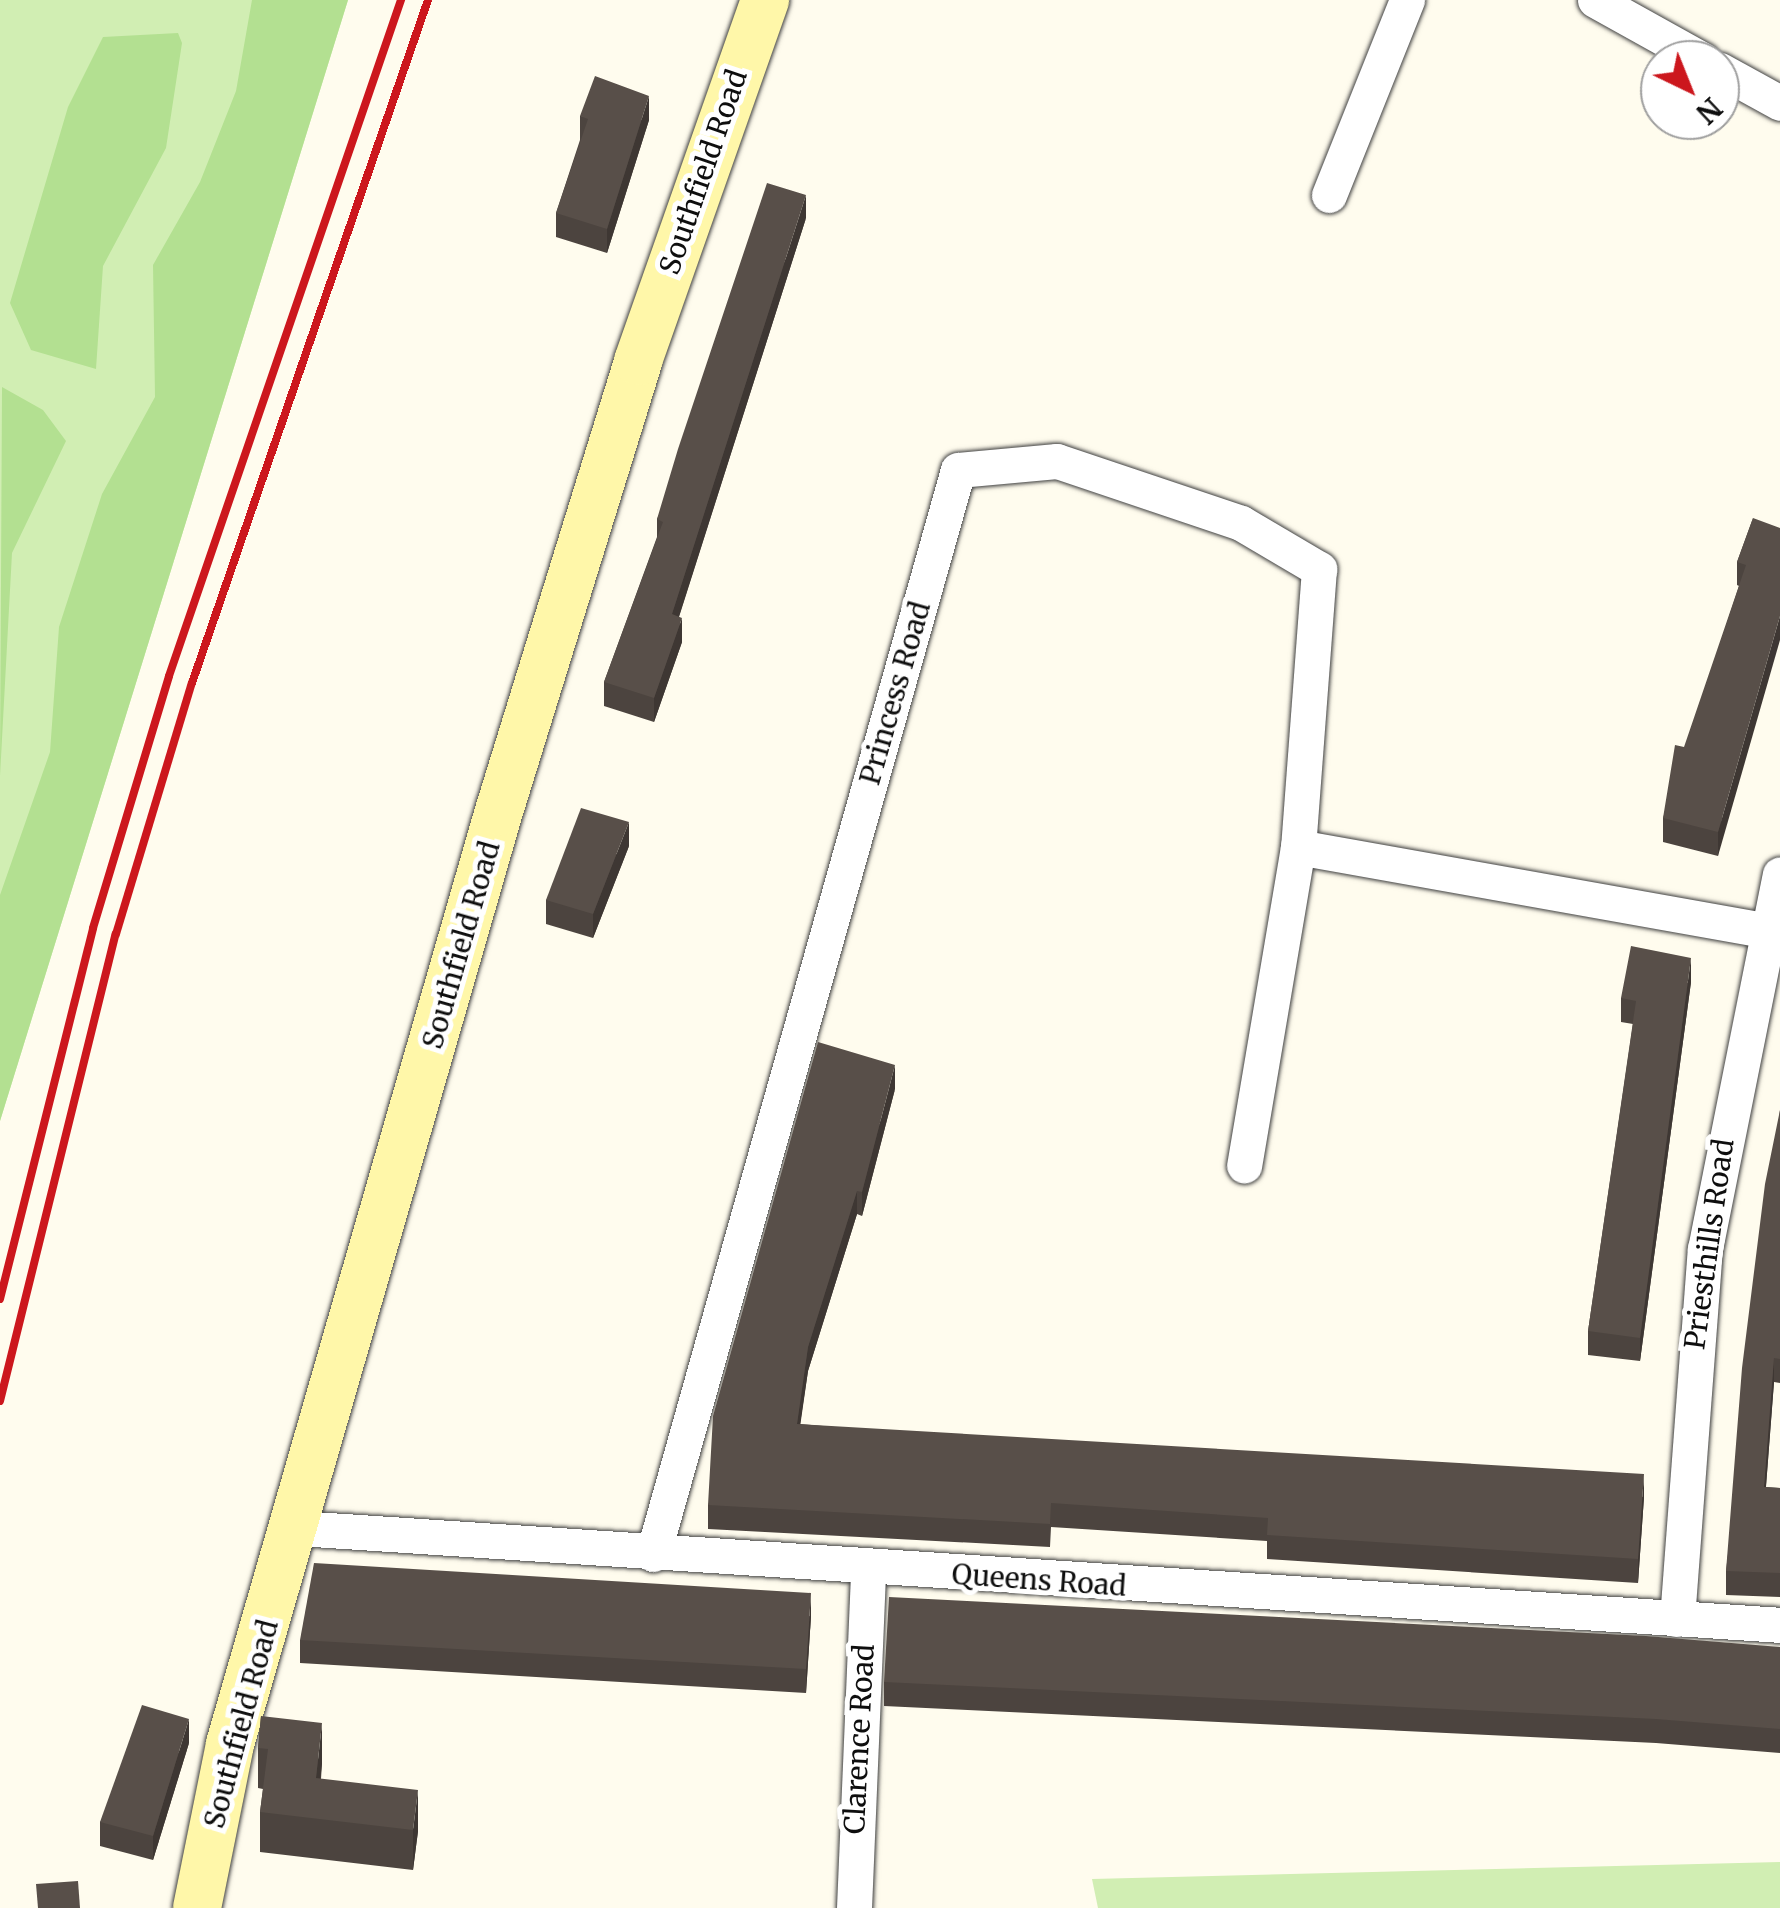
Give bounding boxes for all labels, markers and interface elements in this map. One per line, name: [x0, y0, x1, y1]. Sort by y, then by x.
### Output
north arrow: [1640, 40, 1740, 140]
street label: Southfield Road: [652, 65, 754, 279]
text: N: [1689, 90, 1729, 131]
street label: Princess Road: [853, 598, 937, 788]
street label: Southfield Road: [415, 837, 507, 1053]
street label: Priesthills Road: [1678, 1137, 1740, 1351]
street label: Queens Road: [951, 1557, 1127, 1603]
street label: Southfield Road: [197, 1616, 285, 1832]
street label: Clarence Road: [837, 1643, 881, 1835]

